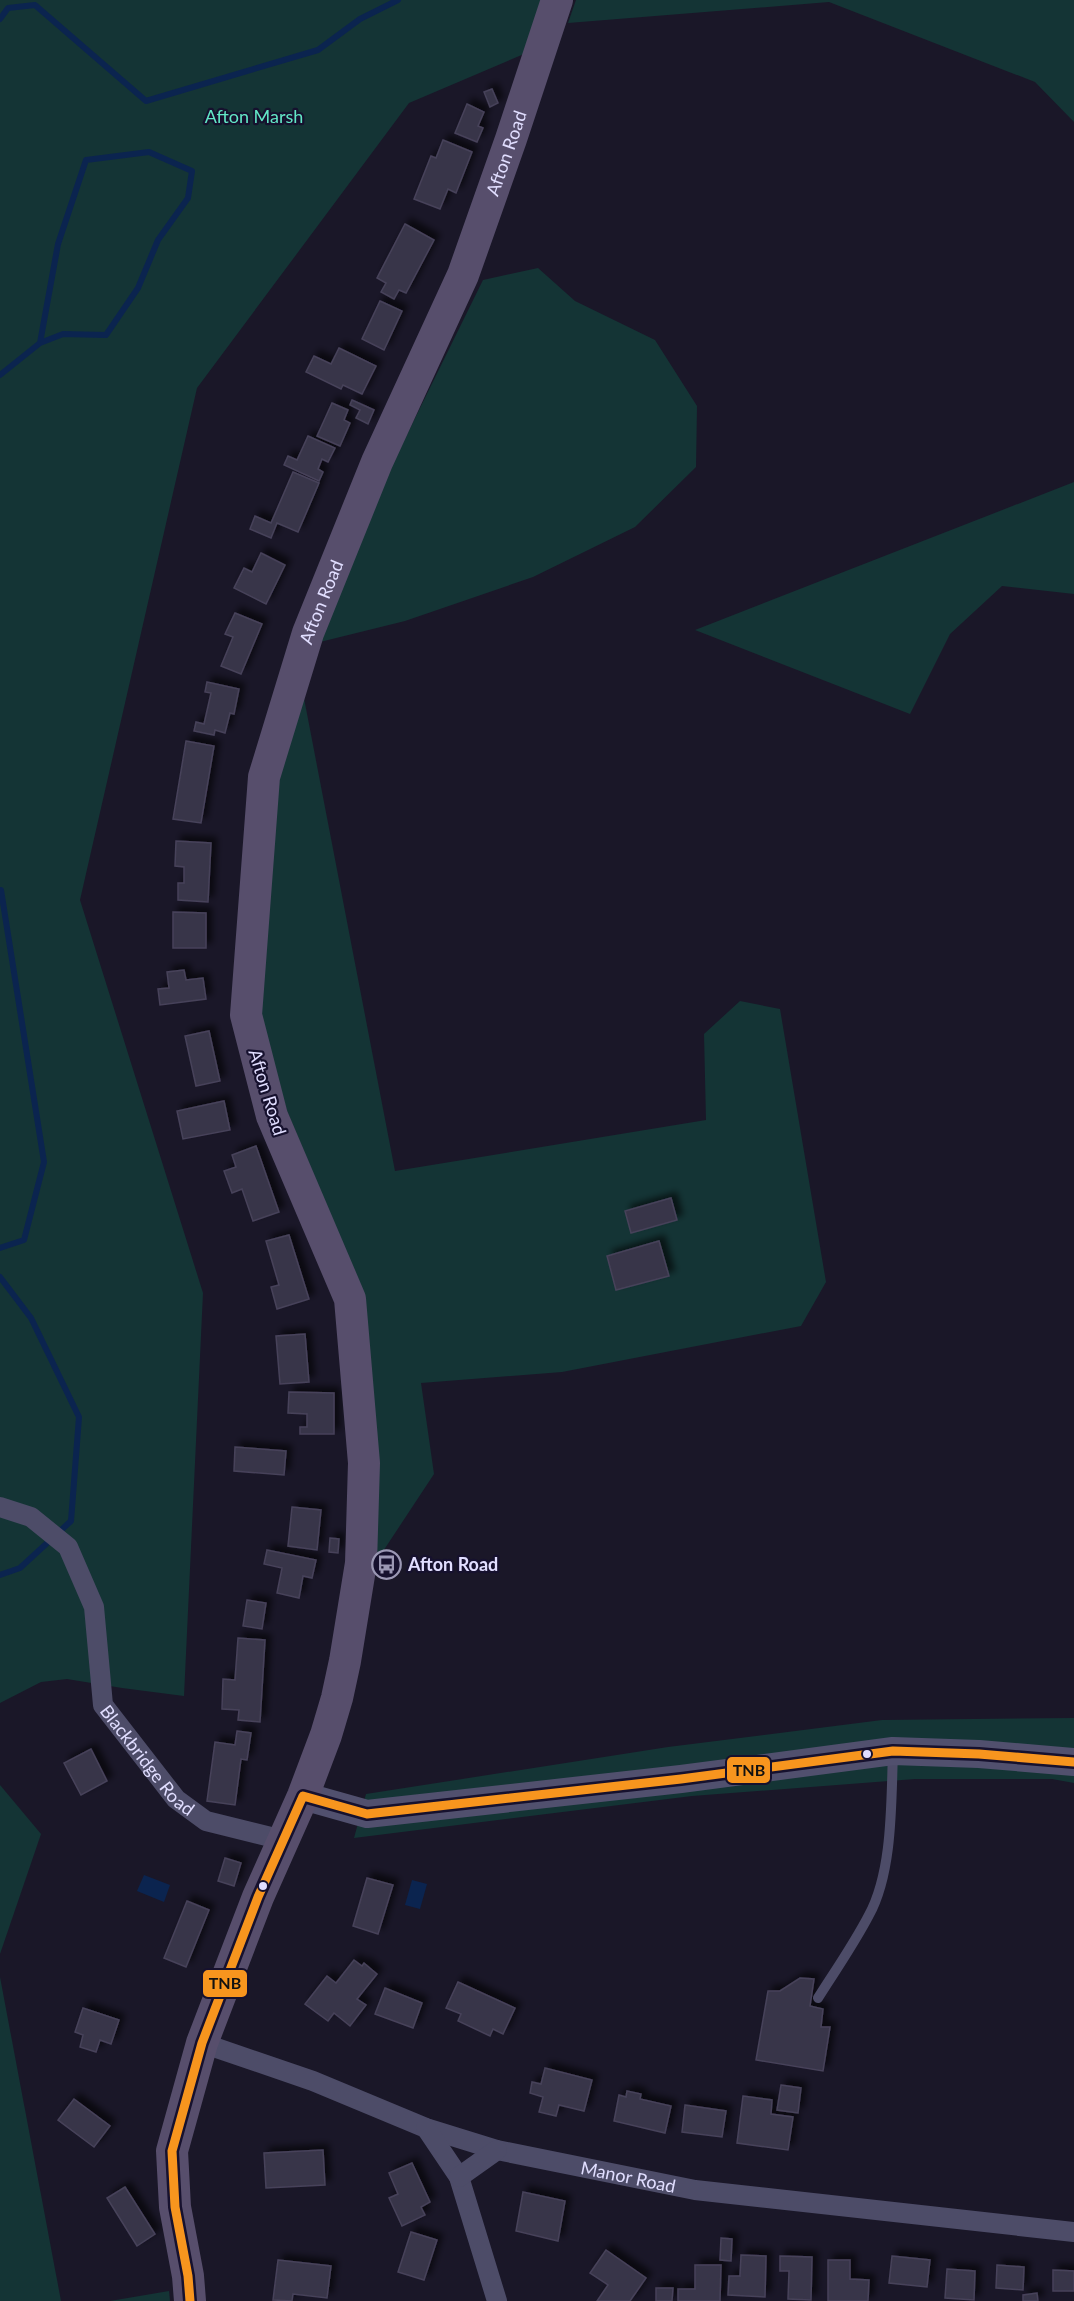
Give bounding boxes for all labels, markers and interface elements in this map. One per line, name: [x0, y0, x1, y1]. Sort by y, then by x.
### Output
park label: Afton Marsh: [205, 105, 303, 127]
street label: Afton Road: [481, 107, 531, 199]
street label: Afton Road: [294, 557, 347, 647]
street label: Afton Road: [244, 1046, 292, 1138]
bus stop icon: Afton Road: [371, 1548, 403, 1580]
place label: Afton Road: [407, 1553, 498, 1575]
street label: Blackbridge Road: [96, 1700, 199, 1820]
unlabelled marker: [861, 1748, 873, 1760]
line badge: TNB: [726, 1756, 771, 1784]
text: TNB: [733, 1760, 765, 1779]
unlabelled marker: [257, 1880, 269, 1892]
line badge: TNB: [202, 1969, 248, 1998]
text: TNB: [209, 1973, 241, 1992]
street label: Manor Road: [579, 2156, 678, 2197]

